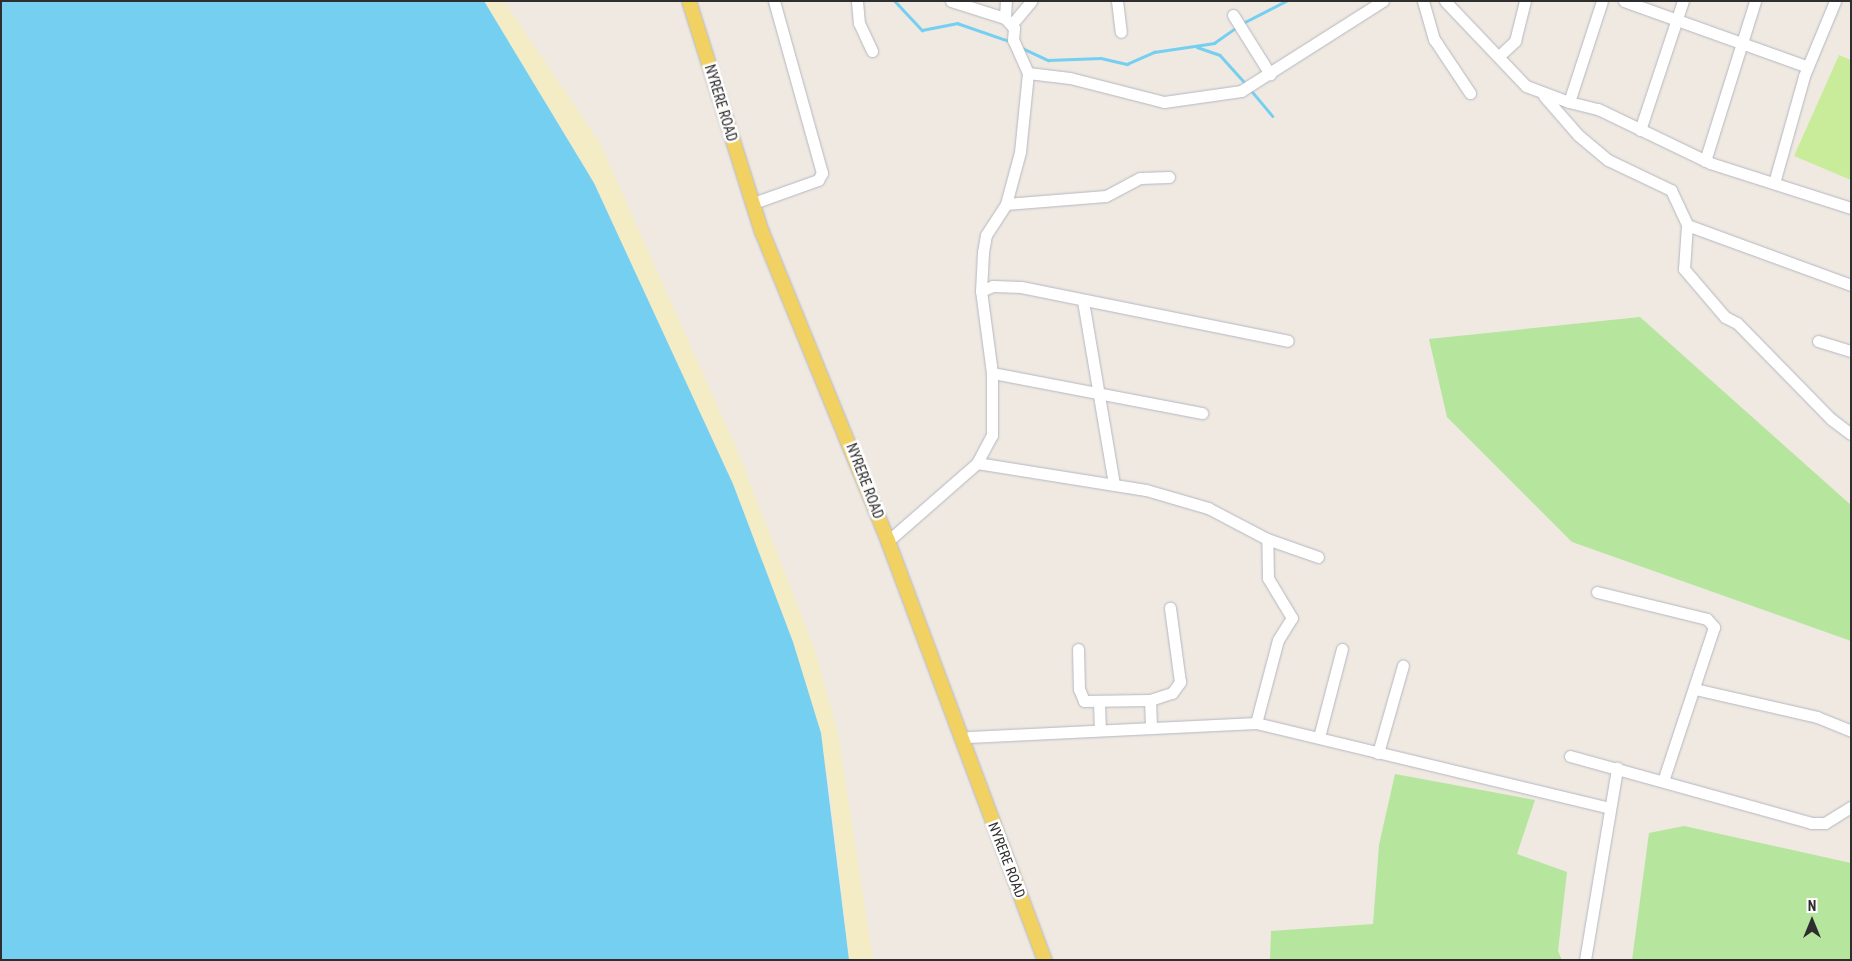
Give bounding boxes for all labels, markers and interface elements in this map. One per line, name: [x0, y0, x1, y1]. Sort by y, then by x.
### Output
street label: NYRERE ROAD: [701, 62, 741, 144]
street label: NYRERE ROAD: [843, 441, 887, 521]
street label: NYRERE ROAD: [985, 820, 1029, 900]
north arrow: [1787, 896, 1837, 946]
text: N: [1808, 898, 1816, 914]

